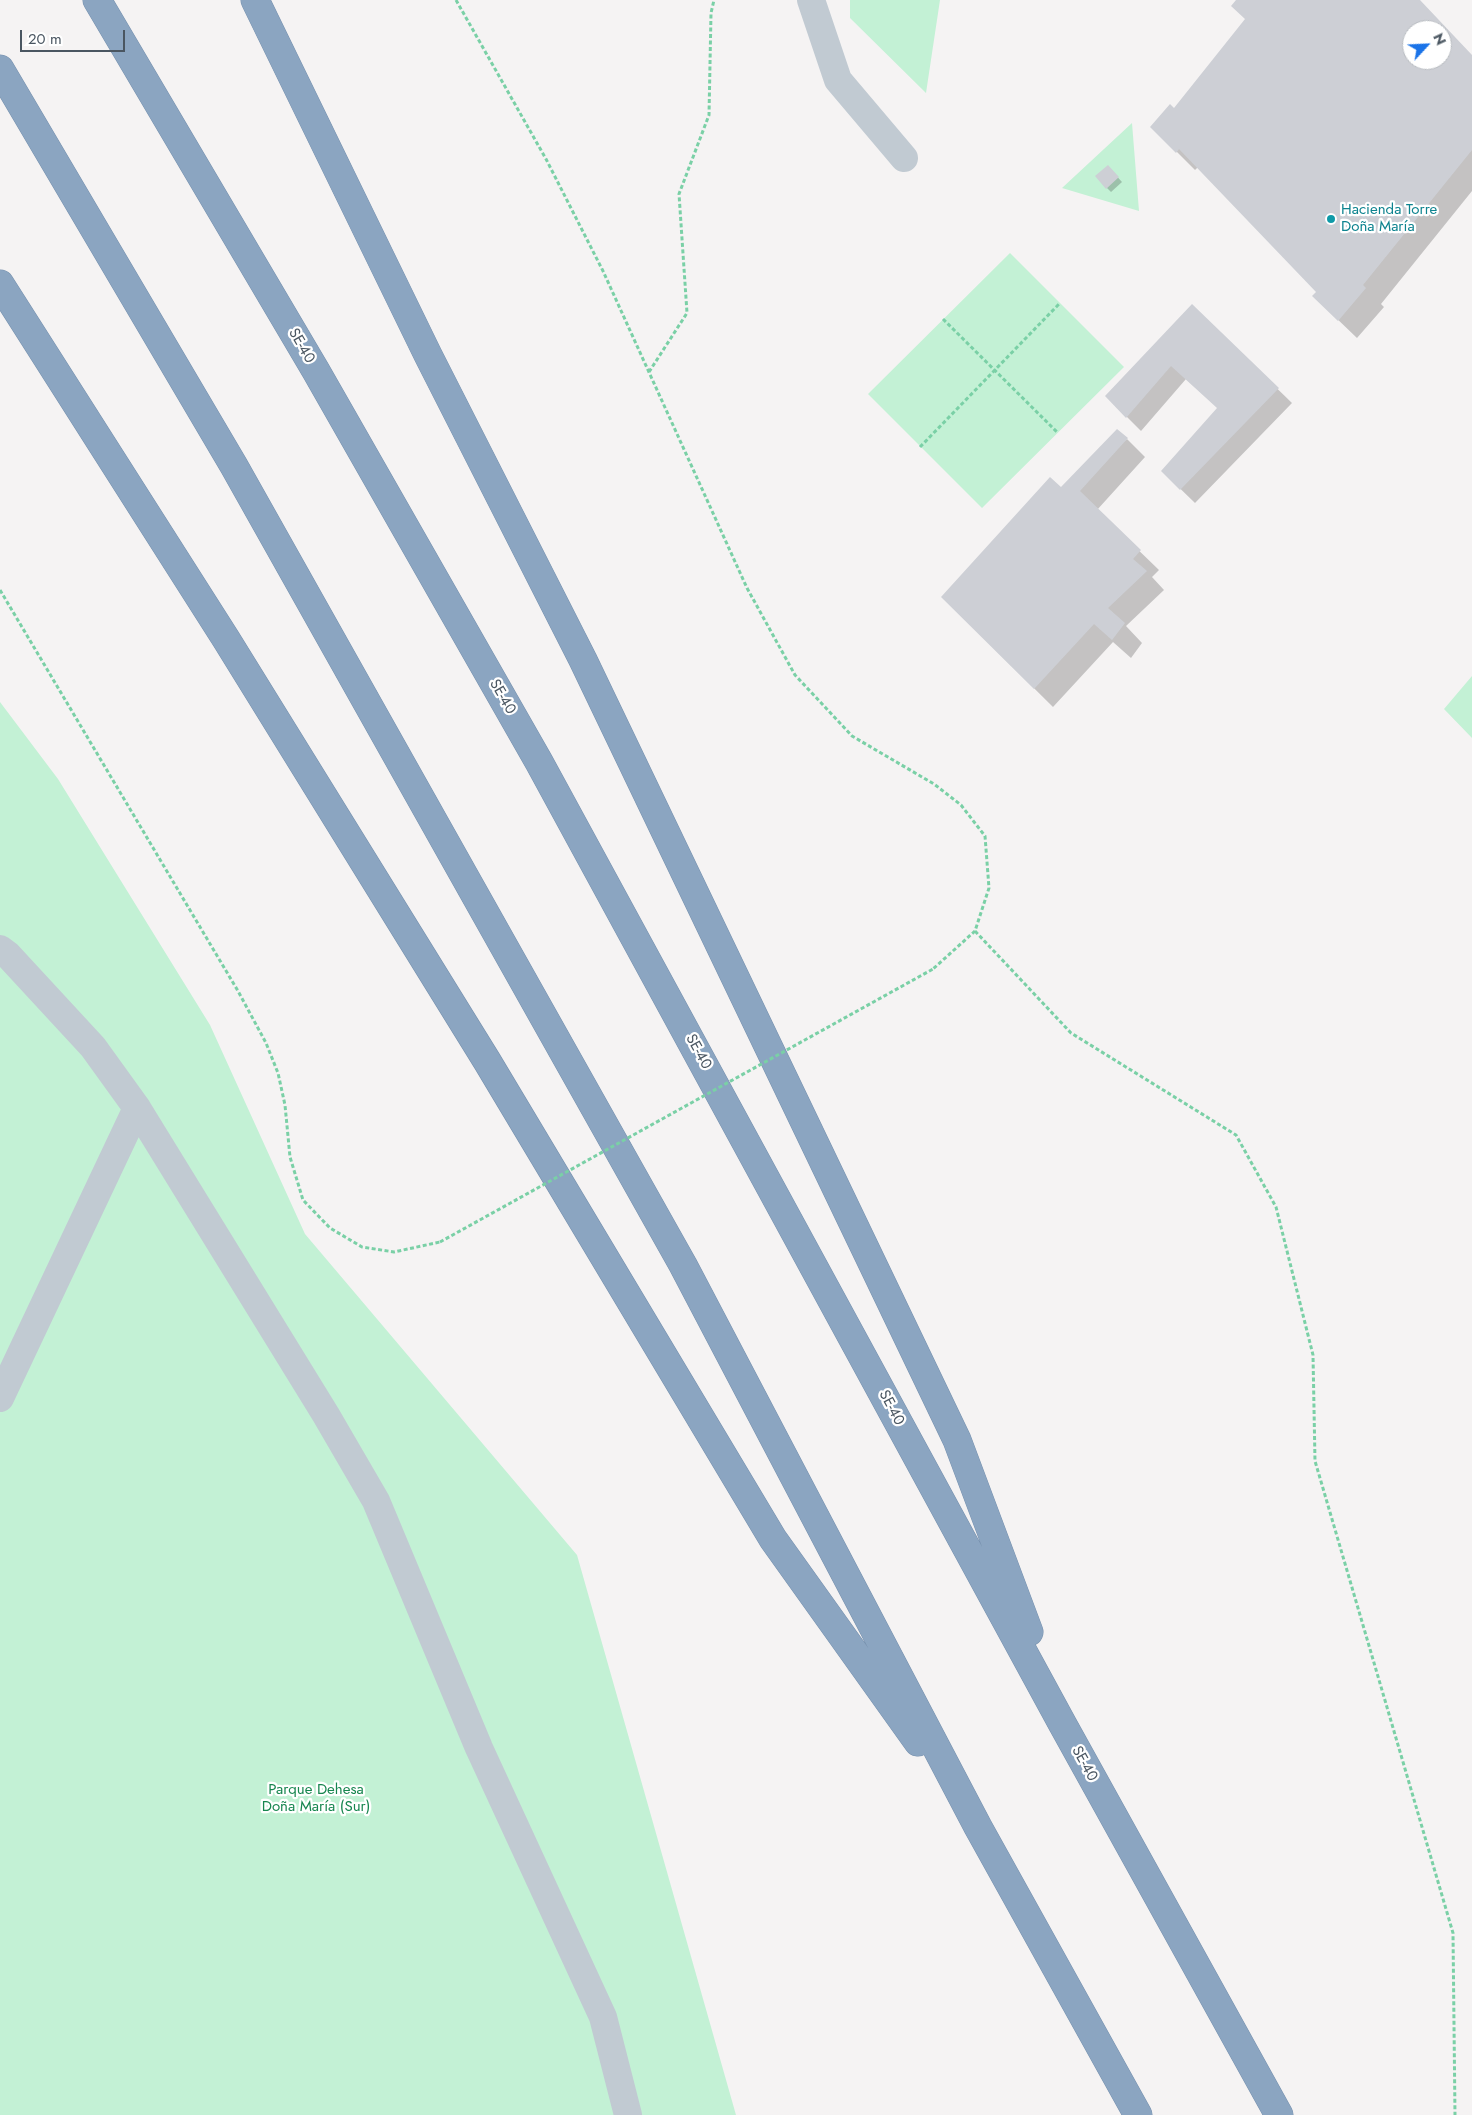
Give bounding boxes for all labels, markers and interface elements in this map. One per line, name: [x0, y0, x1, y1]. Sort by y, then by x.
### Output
scale bar: [22, 20, 128, 52]
north arrow: [1402, 20, 1452, 70]
text: 20 m: [28, 28, 62, 50]
text: N: [1428, 30, 1451, 48]
place label: Hacienda Torre Doña María: [1341, 201, 1437, 236]
marker: Hacienda Torre Doña María: [1325, 213, 1337, 225]
street label: SE-40: [284, 325, 318, 367]
street label: SE-40: [485, 676, 519, 718]
street label: SE-40: [681, 1031, 715, 1073]
street label: SE-40: [874, 1387, 908, 1429]
street label: SE-40: [1067, 1743, 1101, 1785]
park label: Parque Dehesa Doña María (Sur): [262, 1781, 370, 1816]

